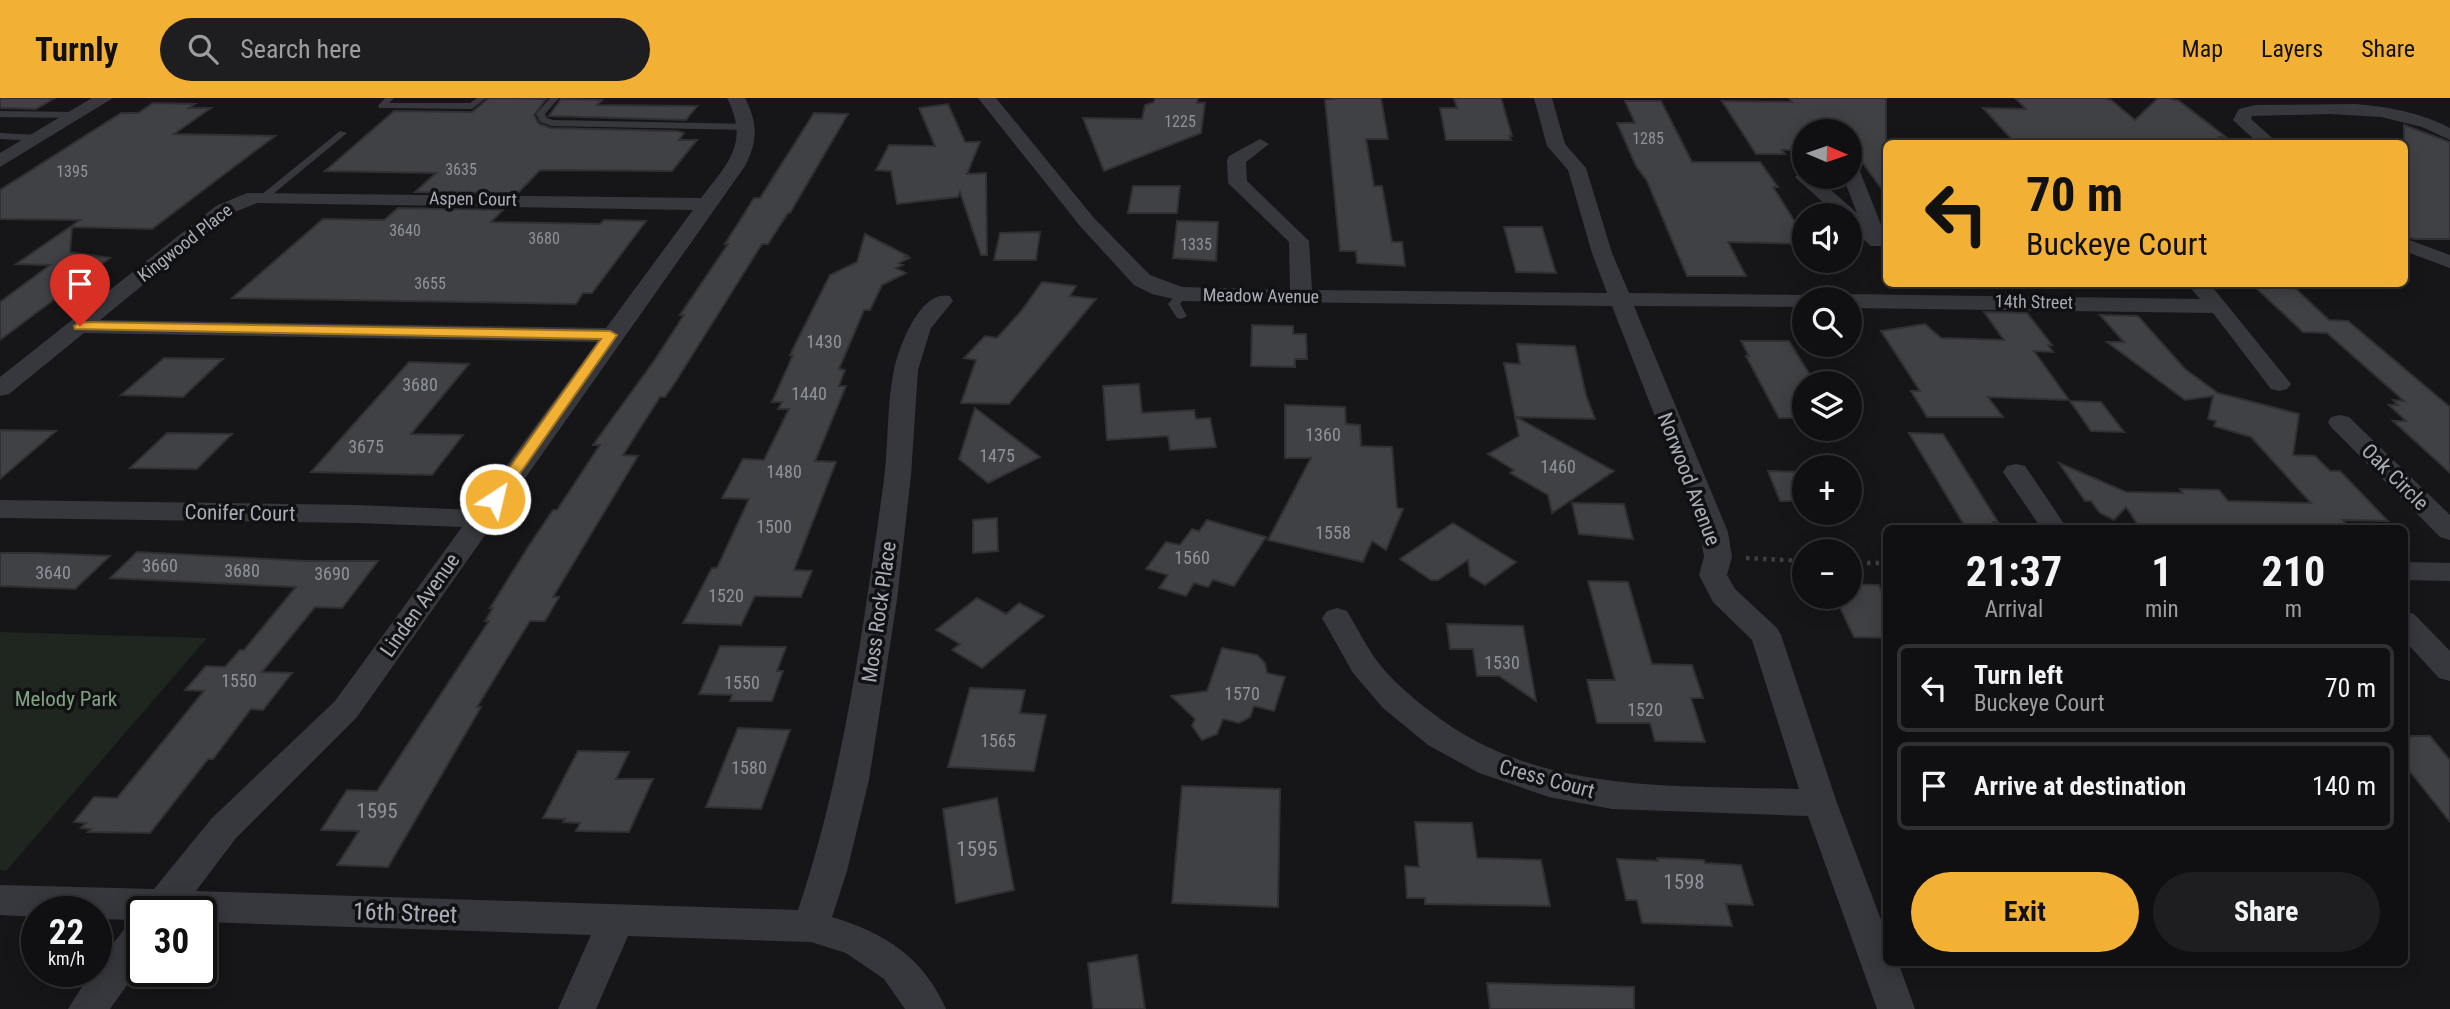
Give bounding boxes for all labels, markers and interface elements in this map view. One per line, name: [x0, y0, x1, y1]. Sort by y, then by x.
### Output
search box: [160, 18, 650, 81]
text: Turnly: [35, 30, 118, 69]
icon: search: [184, 30, 222, 68]
text: Search here: [240, 34, 361, 64]
text: Map: [2182, 35, 2223, 63]
text: Layers: [2261, 35, 2323, 63]
text: Share: [2361, 35, 2415, 63]
house number: 1225: [1164, 112, 1196, 131]
north arrow: [1792, 119, 1862, 189]
map controls: [1792, 119, 1862, 609]
house number: 1285: [1632, 129, 1664, 148]
house number: 3635: [445, 160, 477, 179]
house number: 1395: [56, 162, 88, 181]
text: 70 m: [2026, 166, 2123, 223]
icon: left: [1911, 168, 2002, 259]
street label: Aspen Court: [429, 187, 517, 210]
street label: Kingwood Place: [133, 199, 236, 286]
button: sound: [1792, 203, 1862, 273]
house number: 3640: [389, 221, 421, 240]
text: Buckeye Court: [2026, 225, 2208, 263]
house number: 3680: [528, 229, 560, 248]
house number: 1335: [1180, 235, 1212, 254]
pin: [50, 254, 110, 326]
icon: arrive: [61, 265, 99, 303]
house number: 3655: [414, 274, 446, 293]
street label: Meadow Avenue: [1203, 284, 1319, 307]
button: search: [1792, 287, 1862, 357]
street label: 14th Street: [1995, 290, 2073, 313]
house number: 1430: [806, 331, 842, 352]
button: layers: [1792, 371, 1862, 441]
house number: 3680: [402, 374, 438, 395]
house number: 1440: [791, 383, 827, 404]
street label: Norwood Avenue: [1653, 409, 1725, 549]
house number: 1360: [1305, 424, 1341, 445]
house number: 3675: [348, 436, 384, 457]
street label: Oak Circle: [2357, 439, 2433, 515]
house number: 1475: [979, 445, 1015, 466]
button: +: [1792, 455, 1862, 525]
house number: 1460: [1540, 456, 1576, 477]
house number: 1480: [766, 461, 802, 482]
position arrow: [458, 462, 532, 536]
street label: Conifer Court: [184, 500, 296, 526]
house number: 1500: [756, 516, 792, 537]
house number: 1558: [1315, 522, 1351, 543]
button: −: [1792, 539, 1862, 609]
street label: Moss Rock Place: [857, 540, 901, 684]
house number: 1560: [1174, 547, 1210, 568]
text: 21:37: [1966, 547, 2062, 596]
text: 1: [2151, 547, 2172, 596]
text: 210: [2261, 547, 2325, 596]
street label: Linden Avenue: [376, 549, 465, 661]
house number: 3660: [142, 555, 178, 576]
house number: 3680: [224, 560, 260, 581]
house number: 3640: [35, 562, 71, 583]
house number: 3690: [314, 563, 350, 584]
house number: 1520: [708, 585, 744, 606]
text: Arrival: [1985, 596, 2043, 623]
text: min: [2145, 596, 2179, 623]
text: m: [2285, 596, 2302, 623]
house number: 1530: [1484, 652, 1520, 673]
text: Turn left: [1974, 660, 2063, 690]
icon: left: [1915, 669, 1953, 707]
house number: 1550: [221, 670, 257, 691]
house number: 1550: [724, 672, 760, 693]
text: 70 m: [2325, 673, 2376, 703]
house number: 1570: [1224, 683, 1260, 704]
park label: Melody Park: [15, 687, 118, 711]
text: Buckeye Court: [1974, 690, 2105, 717]
house number: 1520: [1627, 699, 1663, 720]
house number: 1565: [980, 730, 1016, 751]
street label: Cress Court: [1497, 755, 1597, 803]
house number: 1580: [731, 757, 767, 778]
icon: arrive: [1915, 767, 1953, 805]
text: Arrive at destination: [1974, 771, 2186, 801]
text: 140 m: [2312, 771, 2376, 801]
house number: 1595: [356, 799, 398, 823]
house number: 1595: [956, 837, 998, 861]
house number: 1598: [1663, 870, 1705, 894]
button: Exit: [1911, 872, 2139, 952]
button: Share: [2153, 872, 2380, 952]
speed limit sign: 30: [126, 896, 217, 987]
street label: 16th Street: [352, 897, 458, 929]
text: 22: [49, 912, 84, 953]
text: km/h: [48, 948, 85, 969]

